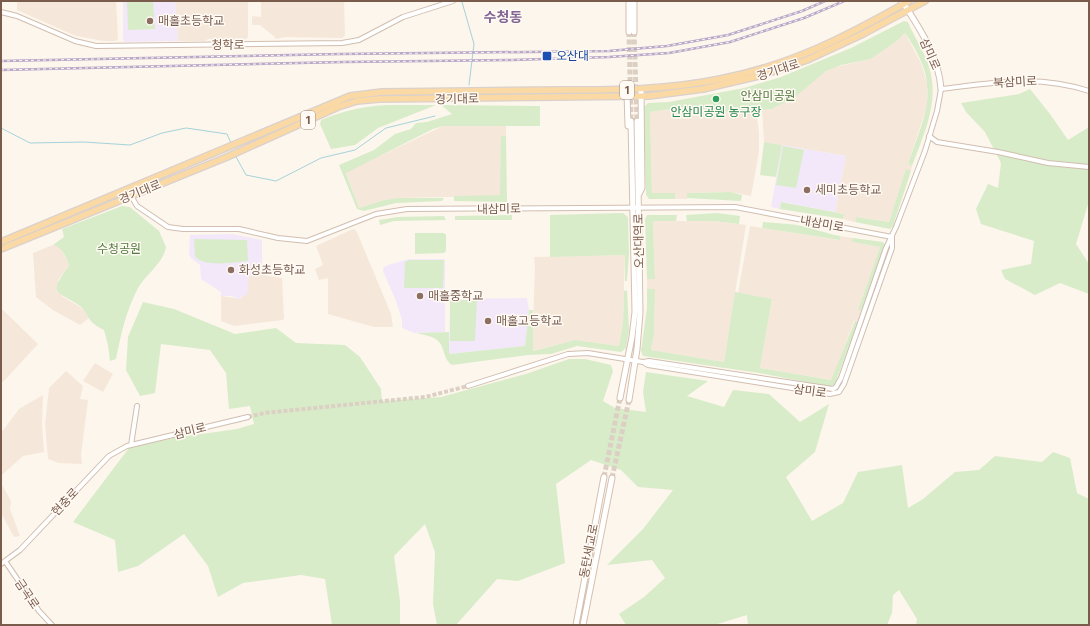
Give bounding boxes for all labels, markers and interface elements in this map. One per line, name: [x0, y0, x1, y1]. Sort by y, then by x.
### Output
district label: 수청동: [484, 9, 522, 26]
place label: 매홀초등학교: [158, 14, 224, 28]
marker: 매홀초등학교: [145, 16, 155, 26]
street label: 삼미로: [917, 36, 943, 72]
street label: 청학로: [211, 38, 245, 52]
place label: 오산대: [556, 49, 589, 63]
marker: 오산대: [541, 50, 553, 62]
street label: 경기대로: [755, 57, 801, 83]
street label: 북삼미로: [993, 74, 1037, 90]
road number: 1: [620, 81, 634, 99]
park label: 안삼미공원: [740, 89, 796, 103]
street label: 경기대로: [435, 92, 479, 106]
marker: 안삼미공원 농구장: [711, 94, 721, 104]
place label: 안삼미공원 농구장: [670, 105, 762, 119]
road number: 1: [301, 111, 315, 129]
street label: 경기대로: [117, 177, 163, 207]
place label: 세미초등학교: [815, 183, 881, 197]
marker: 세미초등학교: [802, 185, 812, 195]
street label: 내삼미로: [477, 202, 521, 216]
street label: 오산대역로: [632, 213, 646, 269]
street label: 내삼미로: [799, 213, 845, 235]
park label: 수청공원: [97, 242, 141, 256]
place label: 화성초등학교: [239, 263, 305, 277]
marker: 화성초등학교: [226, 265, 236, 275]
place label: 매홀중학교: [428, 289, 483, 303]
marker: 매홀중학교: [415, 291, 425, 301]
place label: 매홀고등학교: [496, 314, 562, 328]
marker: 매홀고등학교: [483, 316, 493, 326]
street label: 삼미로: [793, 382, 827, 400]
street label: 삼미로: [172, 420, 208, 442]
street label: 현충로: [49, 485, 81, 519]
street label: 동탄세교로: [577, 523, 601, 579]
street label: 금곡로: [12, 576, 42, 612]

